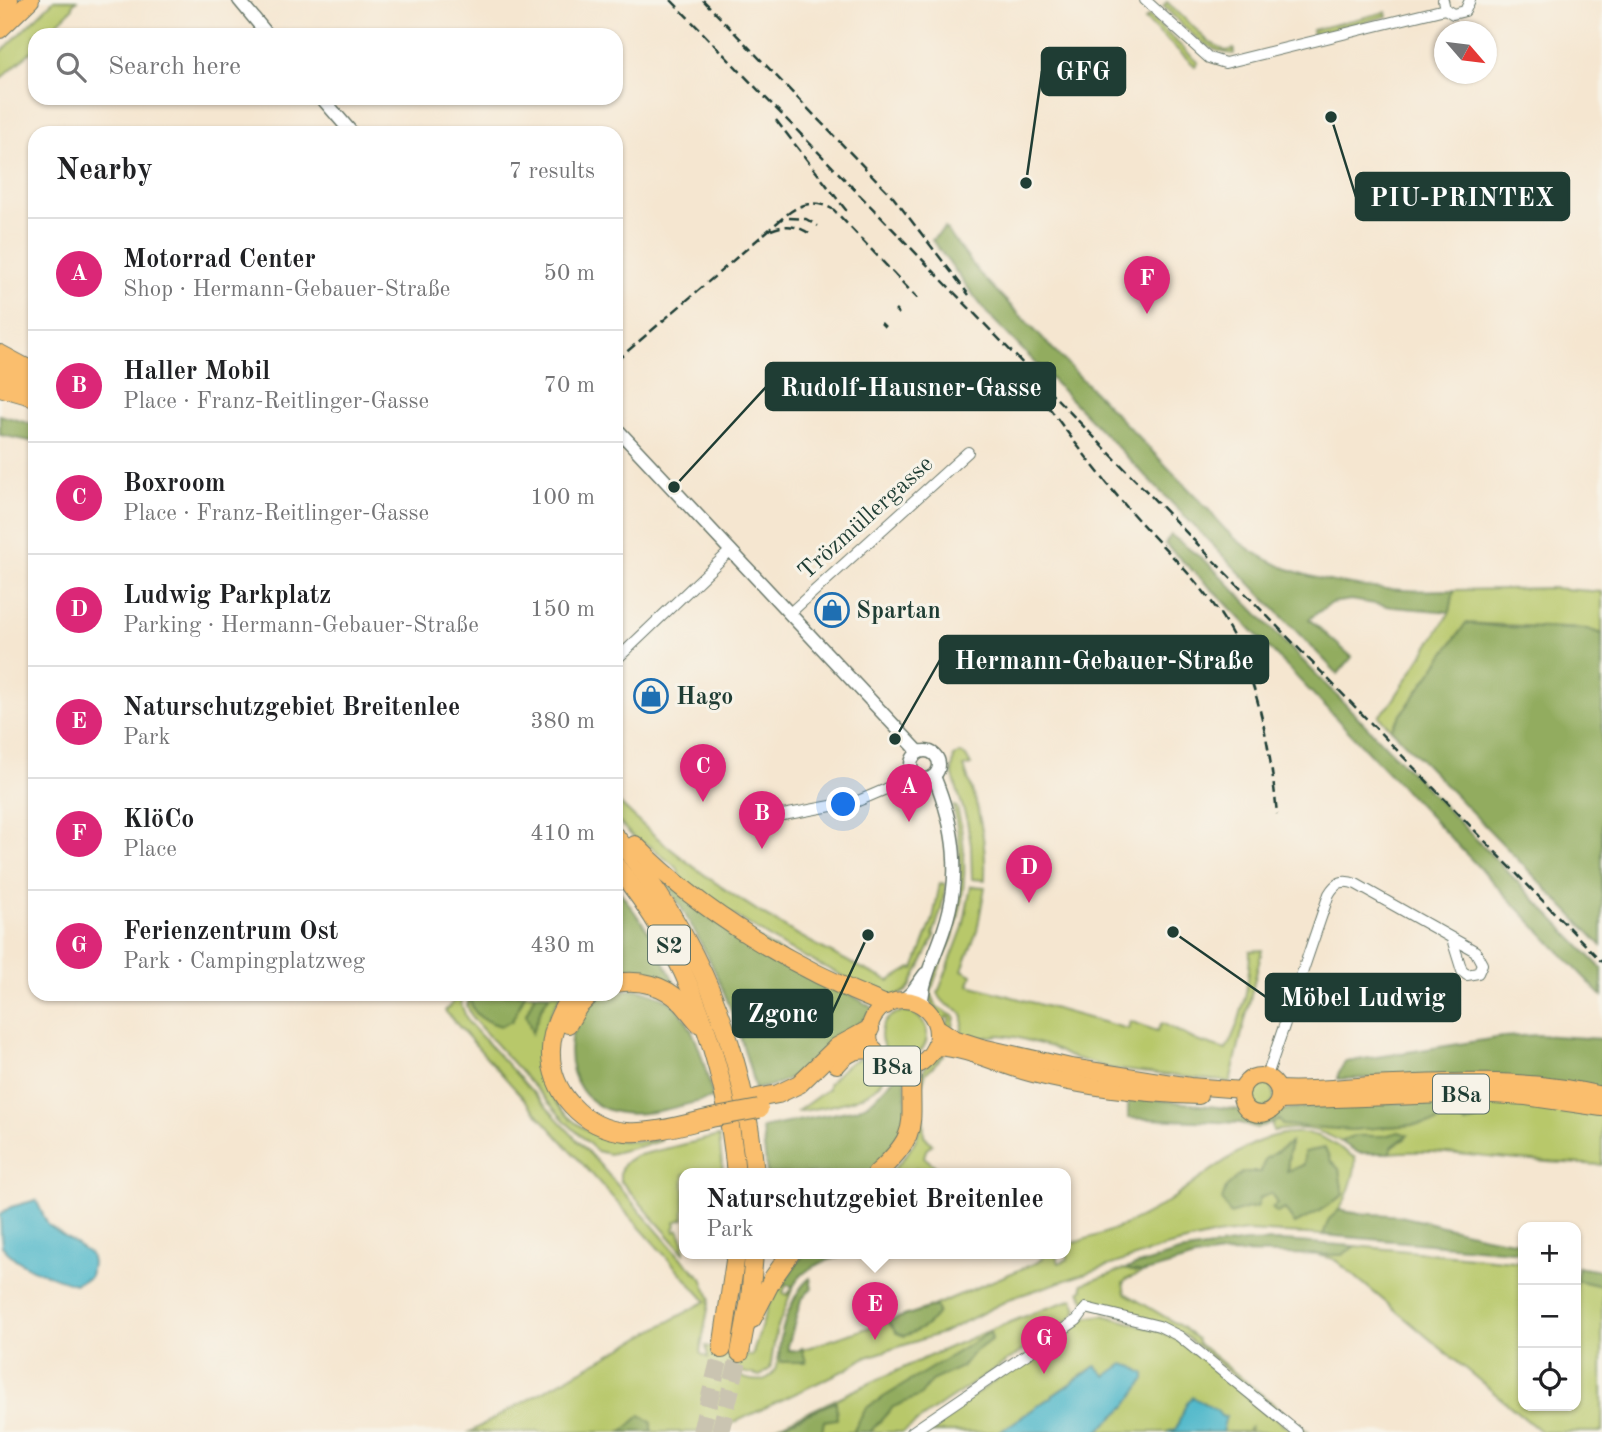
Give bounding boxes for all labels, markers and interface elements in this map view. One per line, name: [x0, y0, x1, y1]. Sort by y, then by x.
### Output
north arrow: [1434, 21, 1497, 84]
search box: [28, 28, 623, 105]
icon: search: [52, 48, 90, 86]
callout: GFG: [1042, 48, 1125, 95]
text: Search here: [108, 54, 241, 80]
text: GFG: [1056, 60, 1110, 86]
text: Nearby: [56, 156, 153, 186]
text: 7 results: [509, 160, 595, 183]
callout: PIU-PRINTEX: [1356, 173, 1569, 220]
text: PIU-PRINTEX: [1370, 186, 1554, 212]
text: Motorrad Center: [123, 247, 316, 273]
pin: F: [1124, 256, 1170, 314]
text: A: [70, 262, 88, 285]
text: 50 m: [544, 262, 595, 285]
text: Shop · Hermann-Gebauer-Straße: [123, 278, 450, 301]
text: Haller Mobil: [123, 359, 270, 385]
callout: Rudolf-Hausner-Gasse: [766, 363, 1055, 410]
text: B: [71, 374, 87, 397]
text: 70 m: [544, 374, 595, 397]
text: Rudolf-Hausner-Gasse: [780, 376, 1042, 402]
text: Place · Franz-Reitlinger-Gasse: [123, 390, 429, 413]
street label: Trözmüllergasse: [794, 452, 938, 585]
text: Boxroom: [123, 471, 226, 497]
text: C: [71, 486, 87, 509]
text: 100 m: [530, 486, 595, 509]
text: Place · Franz-Reitlinger-Gasse: [123, 502, 429, 525]
text: Ludwig Parkplatz: [123, 583, 331, 609]
shop icon: Spartan: [813, 591, 851, 629]
text: D: [70, 598, 88, 621]
text: 150 m: [530, 598, 595, 621]
place label: Spartan: [856, 600, 941, 624]
text: Parking · Hermann-Gebauer-Straße: [123, 614, 479, 637]
callout: Hermann-Gebauer-Straße: [940, 636, 1268, 683]
text: Hermann-Gebauer-Straße: [954, 649, 1254, 675]
shop icon: Hago: [632, 677, 670, 715]
place label: Hago: [676, 686, 733, 710]
text: Naturschutzgebiet Breitenlee: [123, 695, 460, 721]
text: E: [71, 710, 87, 733]
text: 380 m: [530, 710, 595, 733]
text: Park: [123, 726, 170, 749]
pin: C: [680, 744, 726, 802]
pin: A: [886, 764, 932, 822]
your location: [826, 787, 860, 821]
pin: B: [739, 791, 785, 849]
text: KlöCo: [123, 807, 194, 833]
text: F: [71, 822, 87, 845]
text: 410 m: [530, 822, 595, 845]
text: Place: [123, 838, 177, 861]
pin: D: [1006, 845, 1052, 903]
text: Ferienzentrum Ost: [123, 919, 338, 945]
road number: S2: [648, 926, 690, 964]
text: G: [71, 934, 87, 957]
text: 430 m: [530, 934, 595, 957]
text: Park · Campingplatzweg: [123, 950, 365, 973]
callout: Möbel Ludwig: [1266, 974, 1460, 1021]
text: Möbel Ludwig: [1280, 986, 1446, 1012]
callout: Zgonc: [733, 990, 832, 1037]
text: Zgonc: [747, 1002, 819, 1028]
road number: B8a: [864, 1046, 920, 1086]
road number: B8a: [1433, 1074, 1489, 1114]
popup: [679, 1168, 1071, 1259]
text: Naturschutzgebiet Breitenlee: [706, 1187, 1044, 1213]
text: Park: [706, 1218, 754, 1241]
map controls: [1518, 1222, 1581, 1411]
button: +: [1518, 1222, 1581, 1285]
pin: E: [852, 1282, 898, 1340]
button: −: [1518, 1285, 1581, 1348]
pin: G: [1021, 1316, 1067, 1374]
button: locate: [1518, 1348, 1581, 1411]

